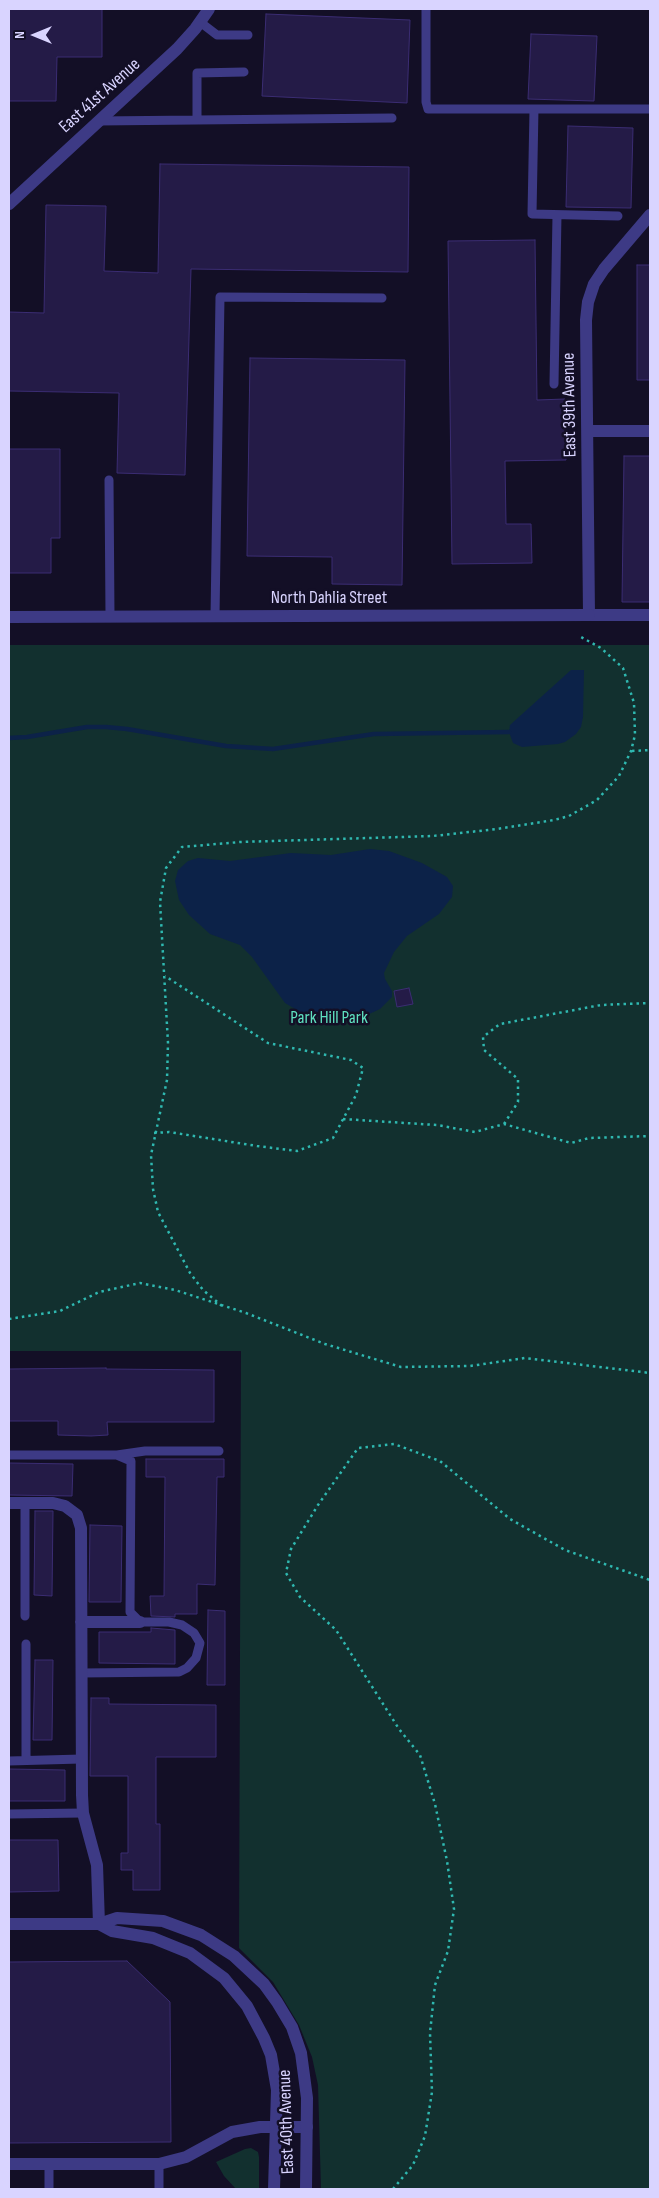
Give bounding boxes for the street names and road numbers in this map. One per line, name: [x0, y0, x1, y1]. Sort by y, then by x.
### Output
street label: East 41st Avenue: [55, 54, 145, 138]
street label: East 39th Avenue: [558, 353, 582, 457]
street label: North Dahlia Street: [271, 587, 387, 609]
street label: East 40th Avenue: [274, 2069, 300, 2175]

